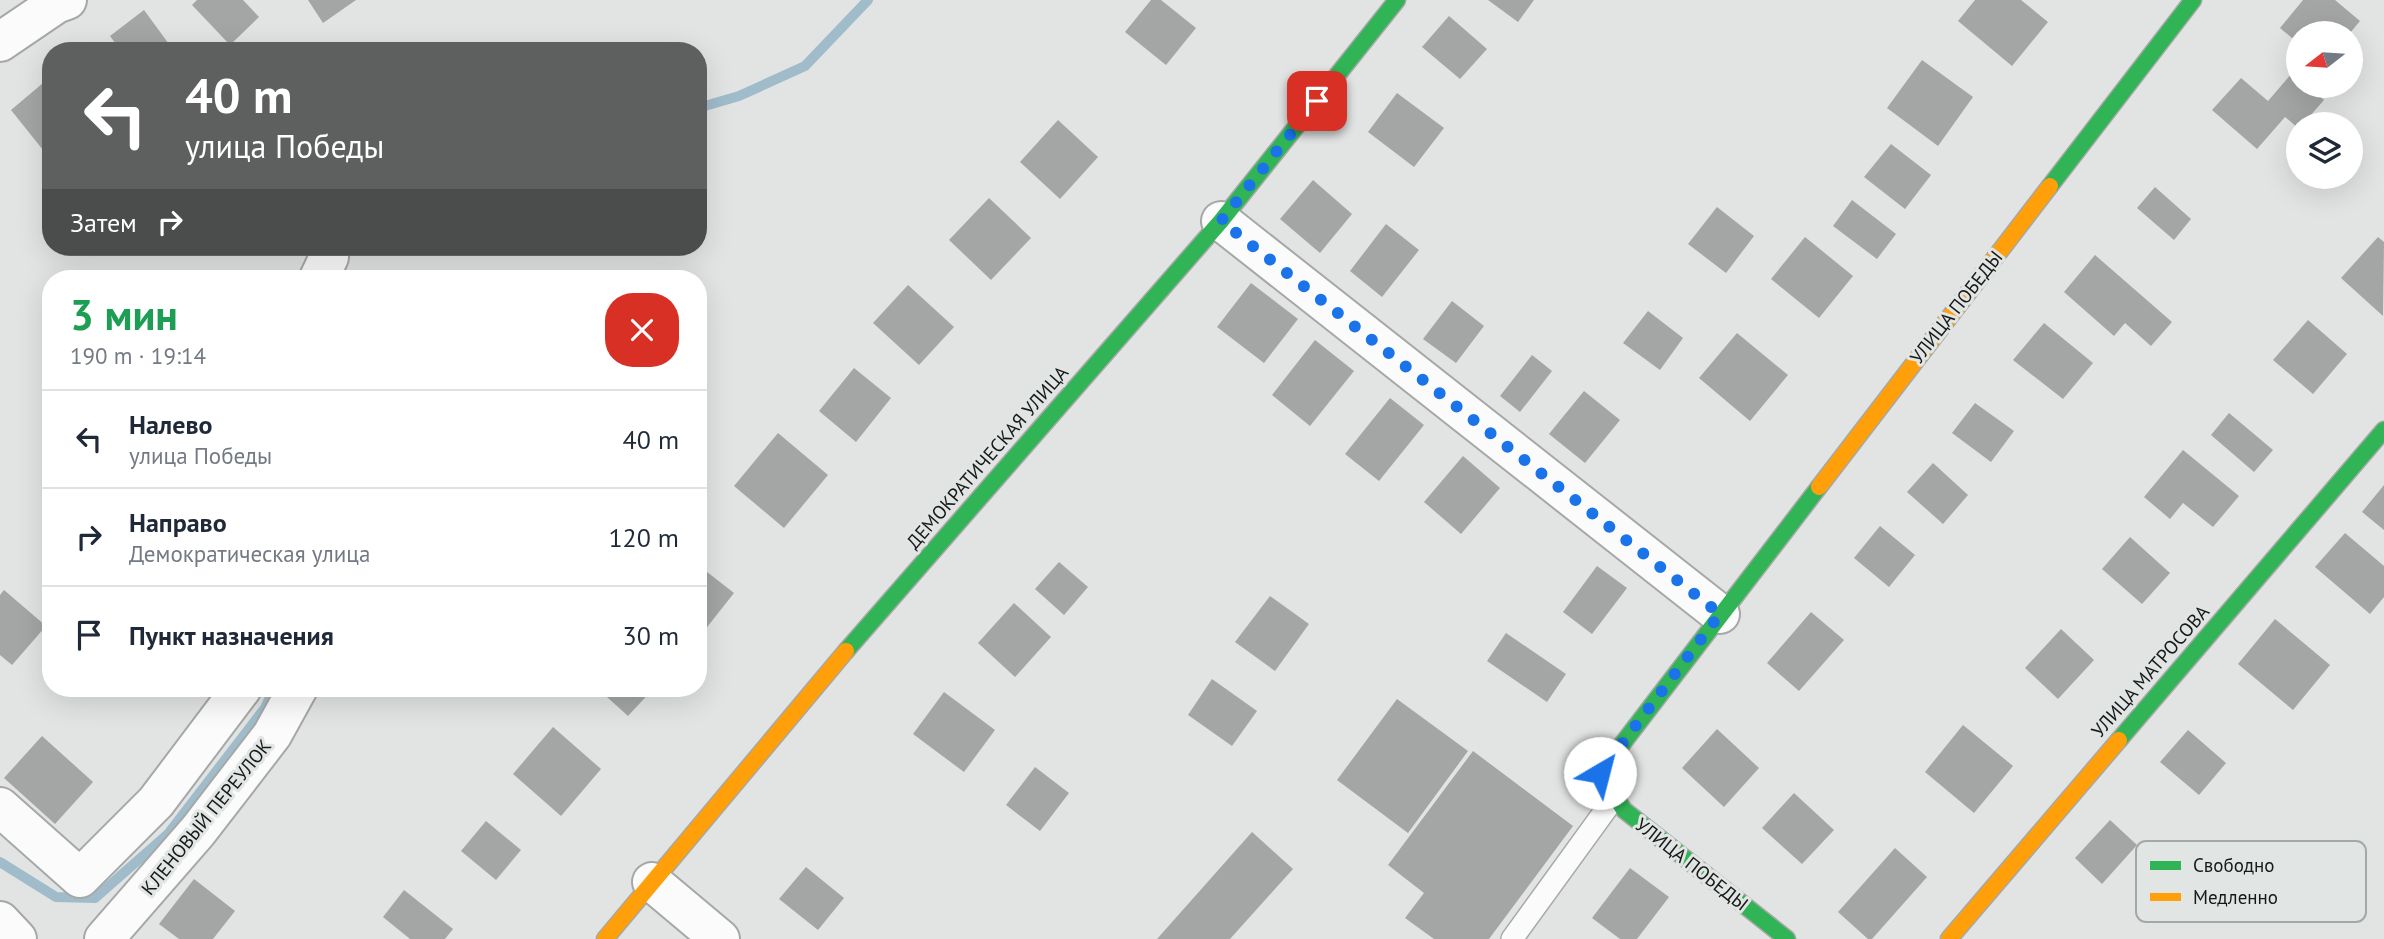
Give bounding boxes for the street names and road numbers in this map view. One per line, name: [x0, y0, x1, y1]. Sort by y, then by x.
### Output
street label: УЛИЦА ПОБЕДЫ: [1904, 246, 2008, 368]
street label: ДЕМОКРАТИЧЕСКАЯ УЛИЦА: [901, 361, 1073, 553]
street label: УЛИЦА МАТРОСОВА: [2086, 600, 2214, 742]
street label: КЛЕНОВЫЙ ПЕРЕУЛОК: [136, 734, 276, 900]
street label: УЛИЦА ПОБЕДЫ: [1631, 812, 1753, 916]

